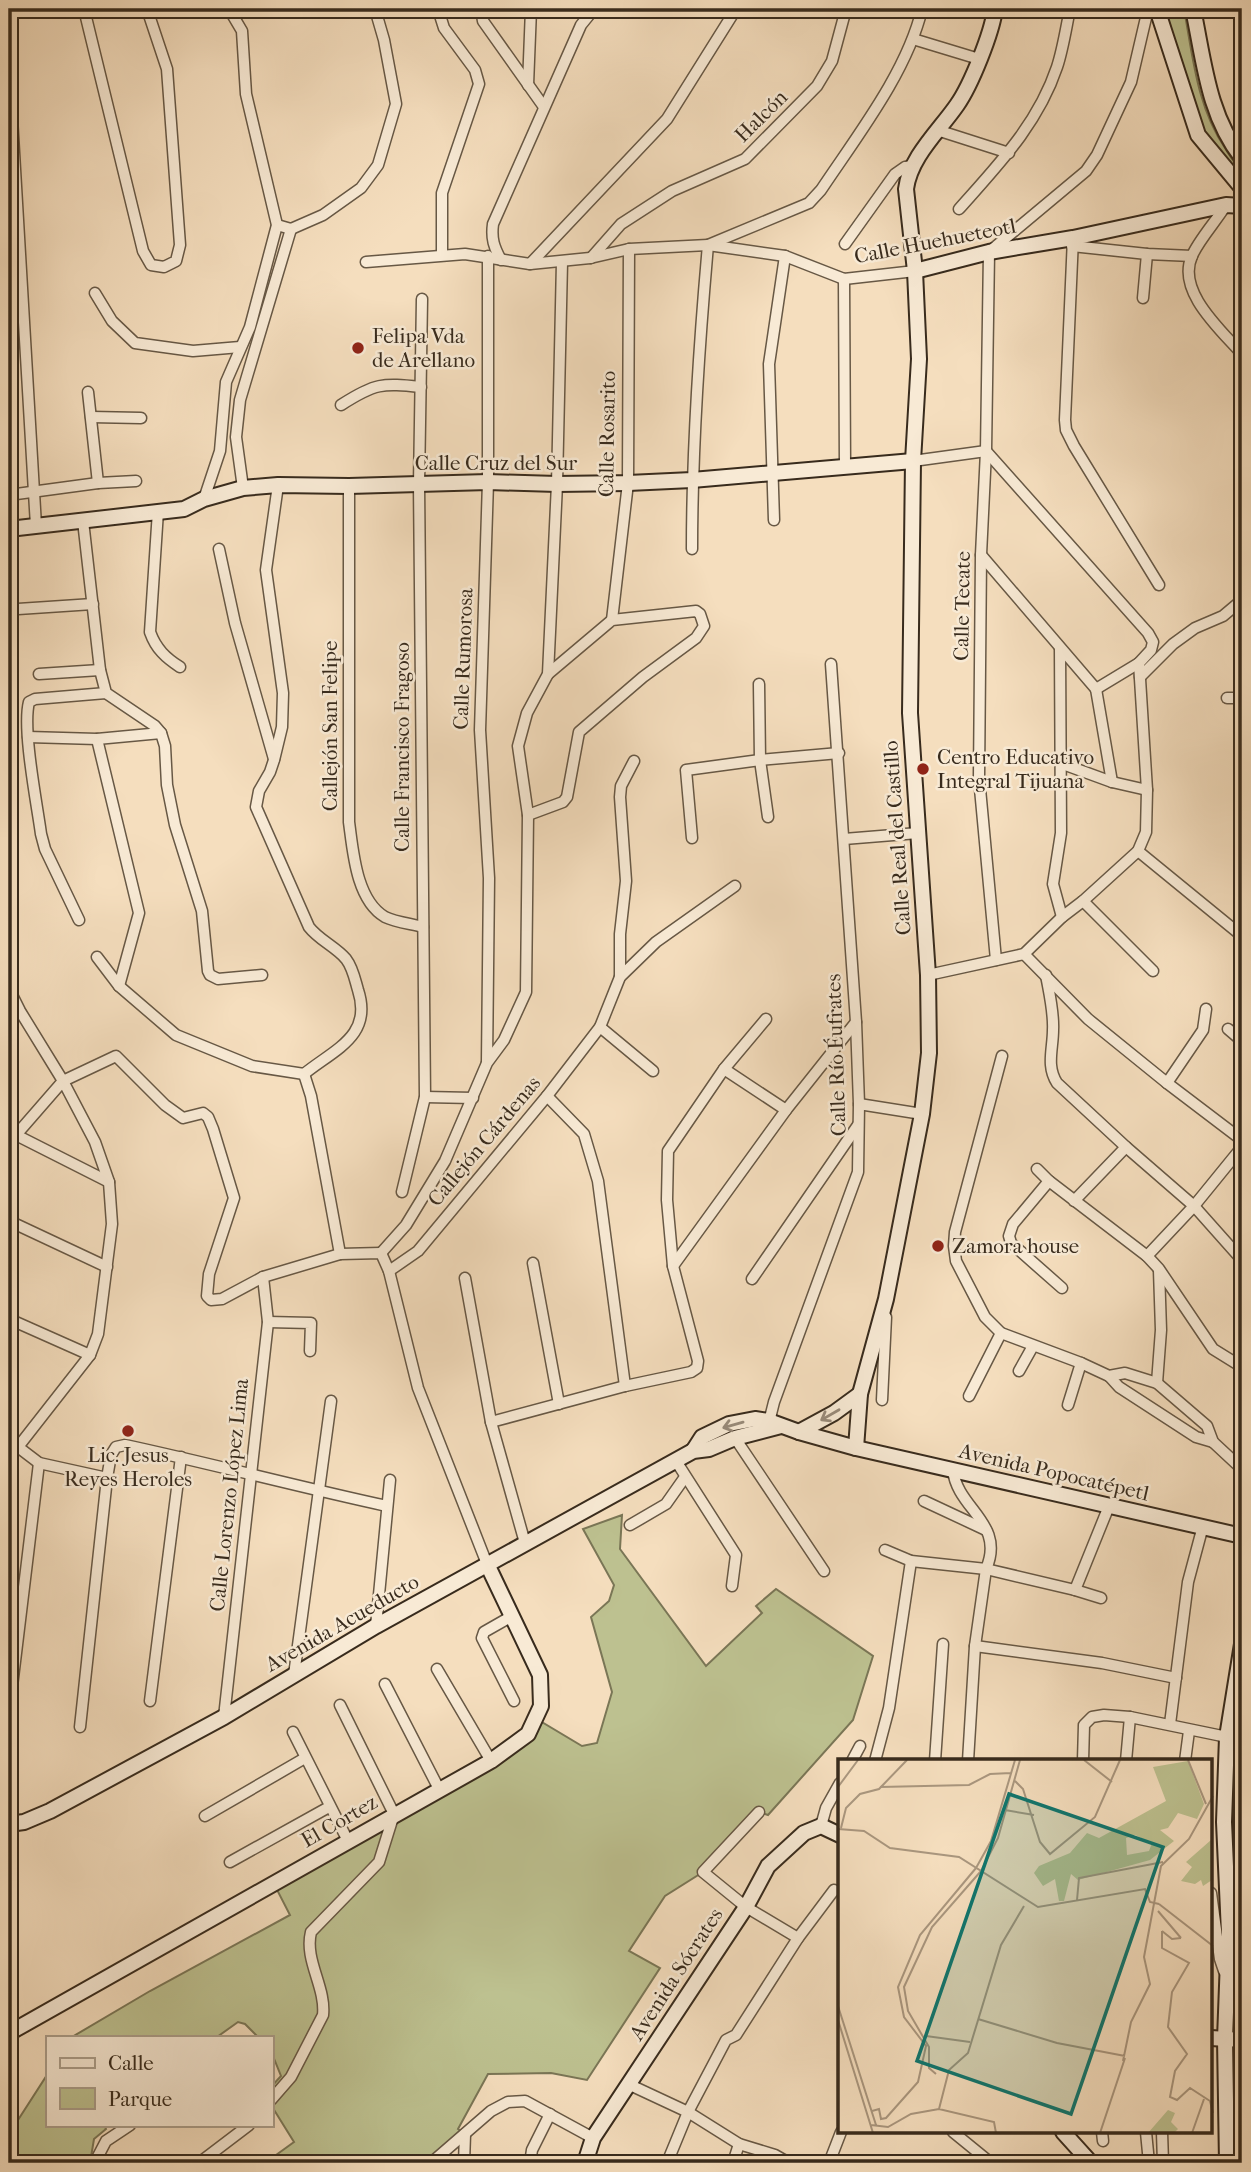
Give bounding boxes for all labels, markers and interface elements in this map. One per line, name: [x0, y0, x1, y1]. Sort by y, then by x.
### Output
street label: Halcón: [730, 85, 792, 147]
street label: Calle Huehueteotl: [852, 214, 1018, 268]
place label: Felipa Vda de Arellano: [372, 324, 475, 372]
marker: Felipa Vda de Arellano: [350, 340, 366, 356]
street label: Calle Rosarito: [594, 371, 620, 497]
street label: Calle Cruz del Sur: [415, 451, 577, 475]
street label: Calle Tecate: [949, 551, 975, 661]
street label: Calle Rumorosa: [449, 587, 477, 730]
street label: Callejón San Felipe: [318, 641, 342, 811]
street label: Calle Francisco Fragoso: [390, 642, 414, 852]
street label: Calle Real del Castillo: [878, 740, 916, 936]
place label: Centro Educativo Integral Tijuana: [937, 745, 1094, 793]
marker: Centro Educativo Integral Tijuana: [915, 761, 931, 777]
street label: Calle Río Éufrates: [821, 973, 851, 1137]
street label: Callejón Cárdenas: [423, 1071, 545, 1211]
place label: Zamora house: [952, 1234, 1079, 1258]
marker: Zamora house: [930, 1238, 946, 1254]
street label: Calle Lorenzo López Lima: [205, 1377, 253, 1613]
one-way arrow: [821, 1408, 841, 1422]
one-way arrow: [722, 1419, 744, 1432]
marker: Lic. Jesus Reyes Heroles: [120, 1423, 136, 1439]
street label: Avenida Popocatépetl: [956, 1438, 1152, 1506]
place label: Lic. Jesus Reyes Heroles: [64, 1443, 192, 1491]
street label: Avenida Acueducto: [260, 1569, 423, 1677]
inset map: [838, 1759, 1212, 2134]
street label: El Cortez: [297, 1790, 381, 1852]
street label: Avenida Sócrates: [624, 1903, 728, 2045]
legend: [46, 2036, 273, 2126]
text: Calle: [108, 2051, 154, 2075]
text: Parque: [108, 2087, 172, 2111]

